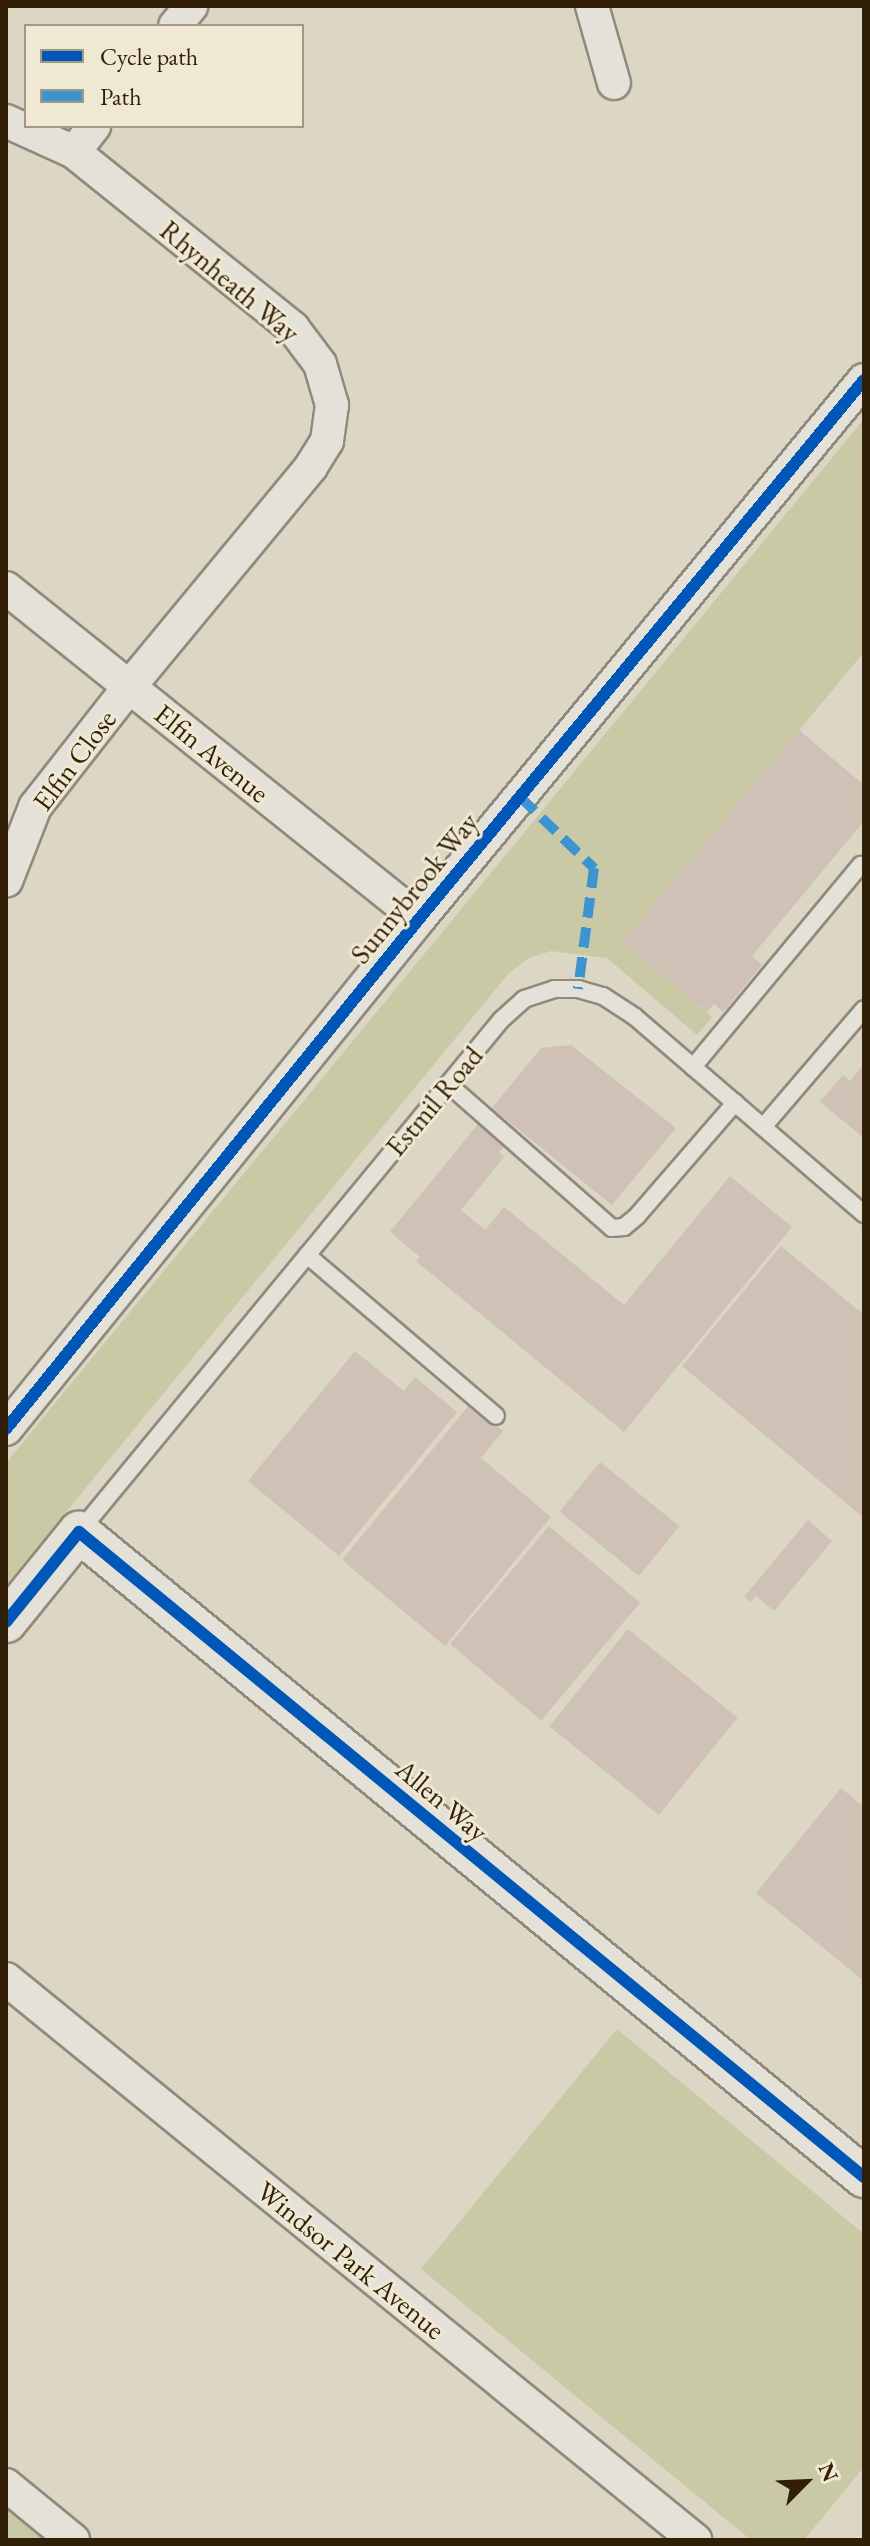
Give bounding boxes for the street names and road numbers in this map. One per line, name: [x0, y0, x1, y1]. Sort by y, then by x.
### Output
street label: Rhynheath Way: [153, 213, 307, 349]
street label: Elfin Avenue: [148, 697, 276, 809]
street label: Elfin Close: [25, 703, 123, 817]
street label: Sunnybrook Way: [343, 806, 485, 970]
street label: Estmil Road: [378, 1039, 490, 1163]
street label: Allen Way: [389, 1752, 495, 1848]
street label: Windsor Park Avenue: [250, 2174, 452, 2346]

